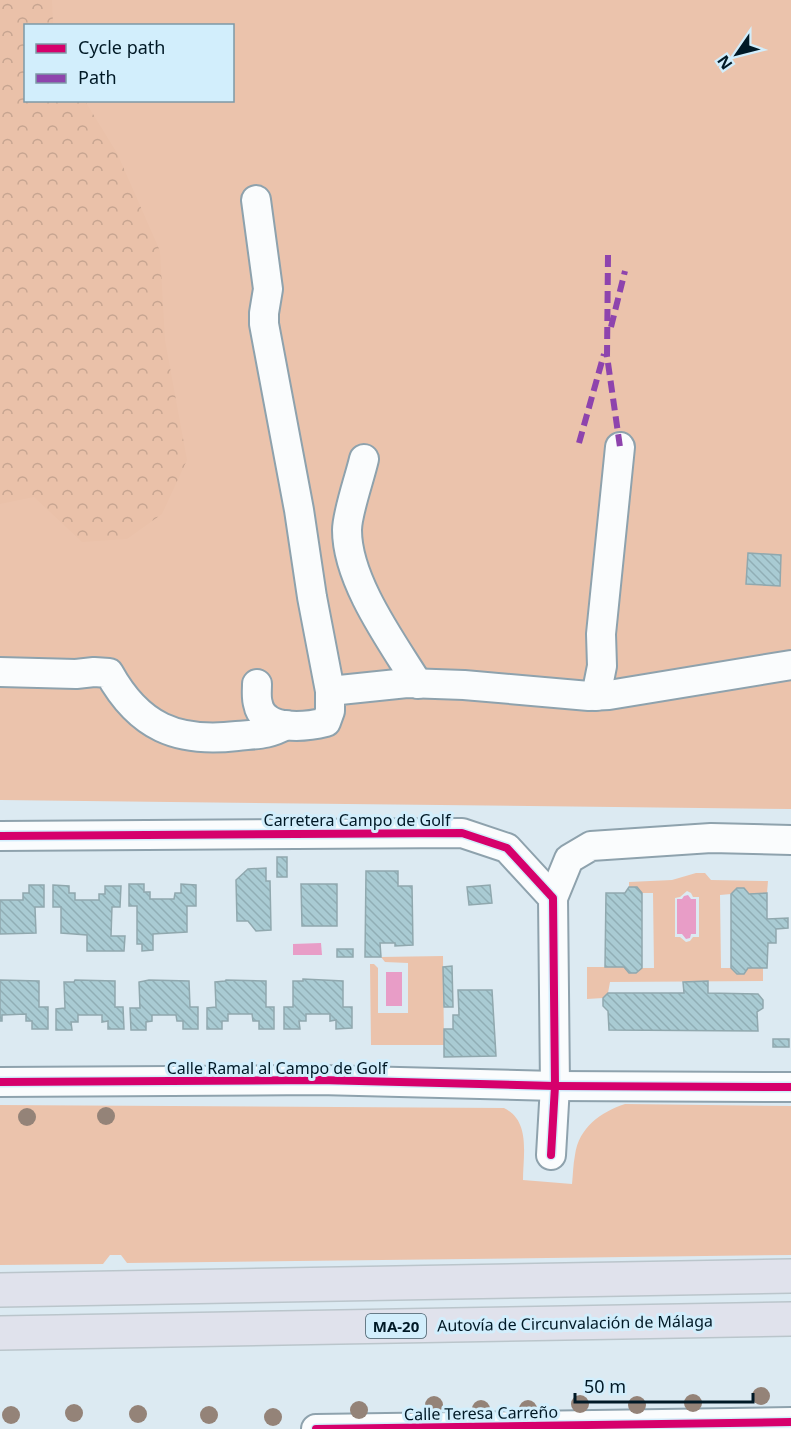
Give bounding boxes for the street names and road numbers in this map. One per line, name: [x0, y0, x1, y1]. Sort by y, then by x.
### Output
street label: Carretera Campo de Golf: [264, 809, 452, 831]
street label: Calle Ramal al Campo de Golf: [167, 1057, 389, 1079]
street label: Autovía de Circunvalación de Málaga: [437, 1310, 713, 1336]
road number: MA-20: [366, 1314, 426, 1338]
street label: Calle Teresa Carreño: [404, 1401, 558, 1425]

